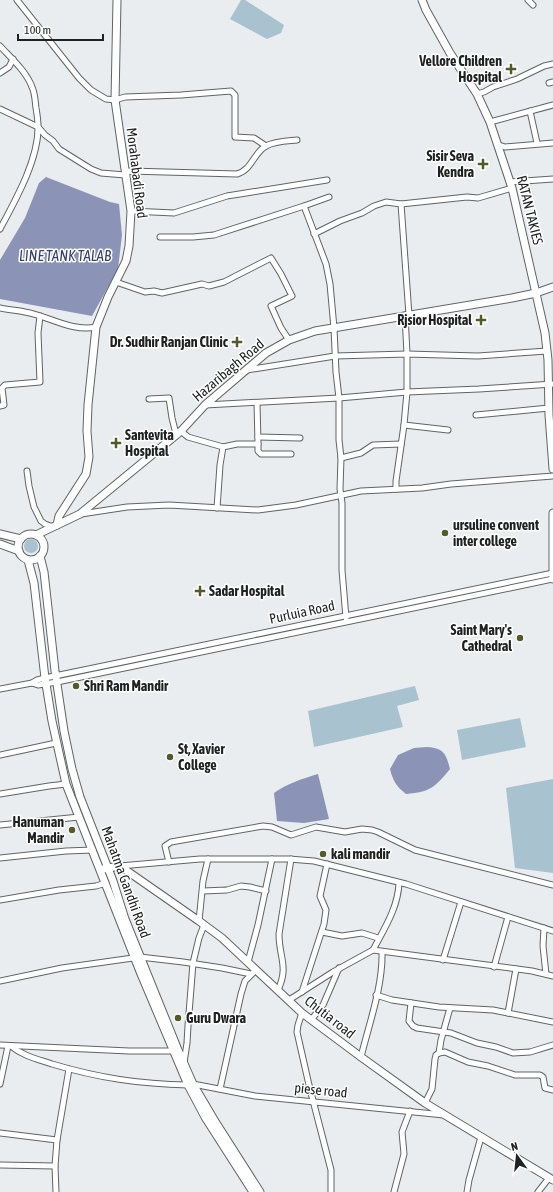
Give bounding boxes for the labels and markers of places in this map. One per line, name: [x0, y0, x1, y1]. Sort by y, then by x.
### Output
place label: Vellore Children Hospital: [418, 53, 502, 85]
marker: Vellore Children Hospital: [505, 63, 517, 75]
place label: Sisir Seva Kendra: [426, 148, 474, 180]
marker: Sisir Seva Kendra: [477, 158, 489, 170]
place label: Rjsior Hospital: [397, 312, 472, 328]
marker: Rjsior Hospital: [475, 314, 487, 326]
place label: Dr. Sudhir Ranjan Clinic: [110, 334, 229, 350]
marker: Dr. Sudhir Ranjan Clinic: [231, 336, 243, 348]
place label: Santevita Hospital: [125, 427, 174, 459]
marker: Santevita Hospital: [110, 437, 122, 449]
place label: ursuline convent inter college: [453, 517, 539, 549]
marker: ursuline convent inter college: [440, 528, 450, 538]
place label: Sadar Hospital: [209, 583, 285, 599]
marker: Sadar Hospital: [194, 585, 206, 597]
place label: Saint Mary's Cathedral: [451, 622, 512, 654]
marker: Saint Mary's Cathedral: [515, 633, 525, 643]
place label: Shri Ram Mandir: [84, 678, 169, 694]
marker: Shri Ram Mandir: [71, 681, 81, 691]
place label: St, Xavier College: [178, 741, 225, 773]
marker: St, Xavier College: [165, 752, 175, 762]
place label: Hanuman Mandir: [12, 814, 65, 846]
marker: Hanuman Mandir: [67, 825, 77, 835]
place label: kali mandir: [331, 846, 391, 862]
marker: kali mandir: [318, 849, 328, 859]
place label: Guru Dwara: [186, 1010, 246, 1026]
marker: Guru Dwara: [173, 1013, 183, 1023]

